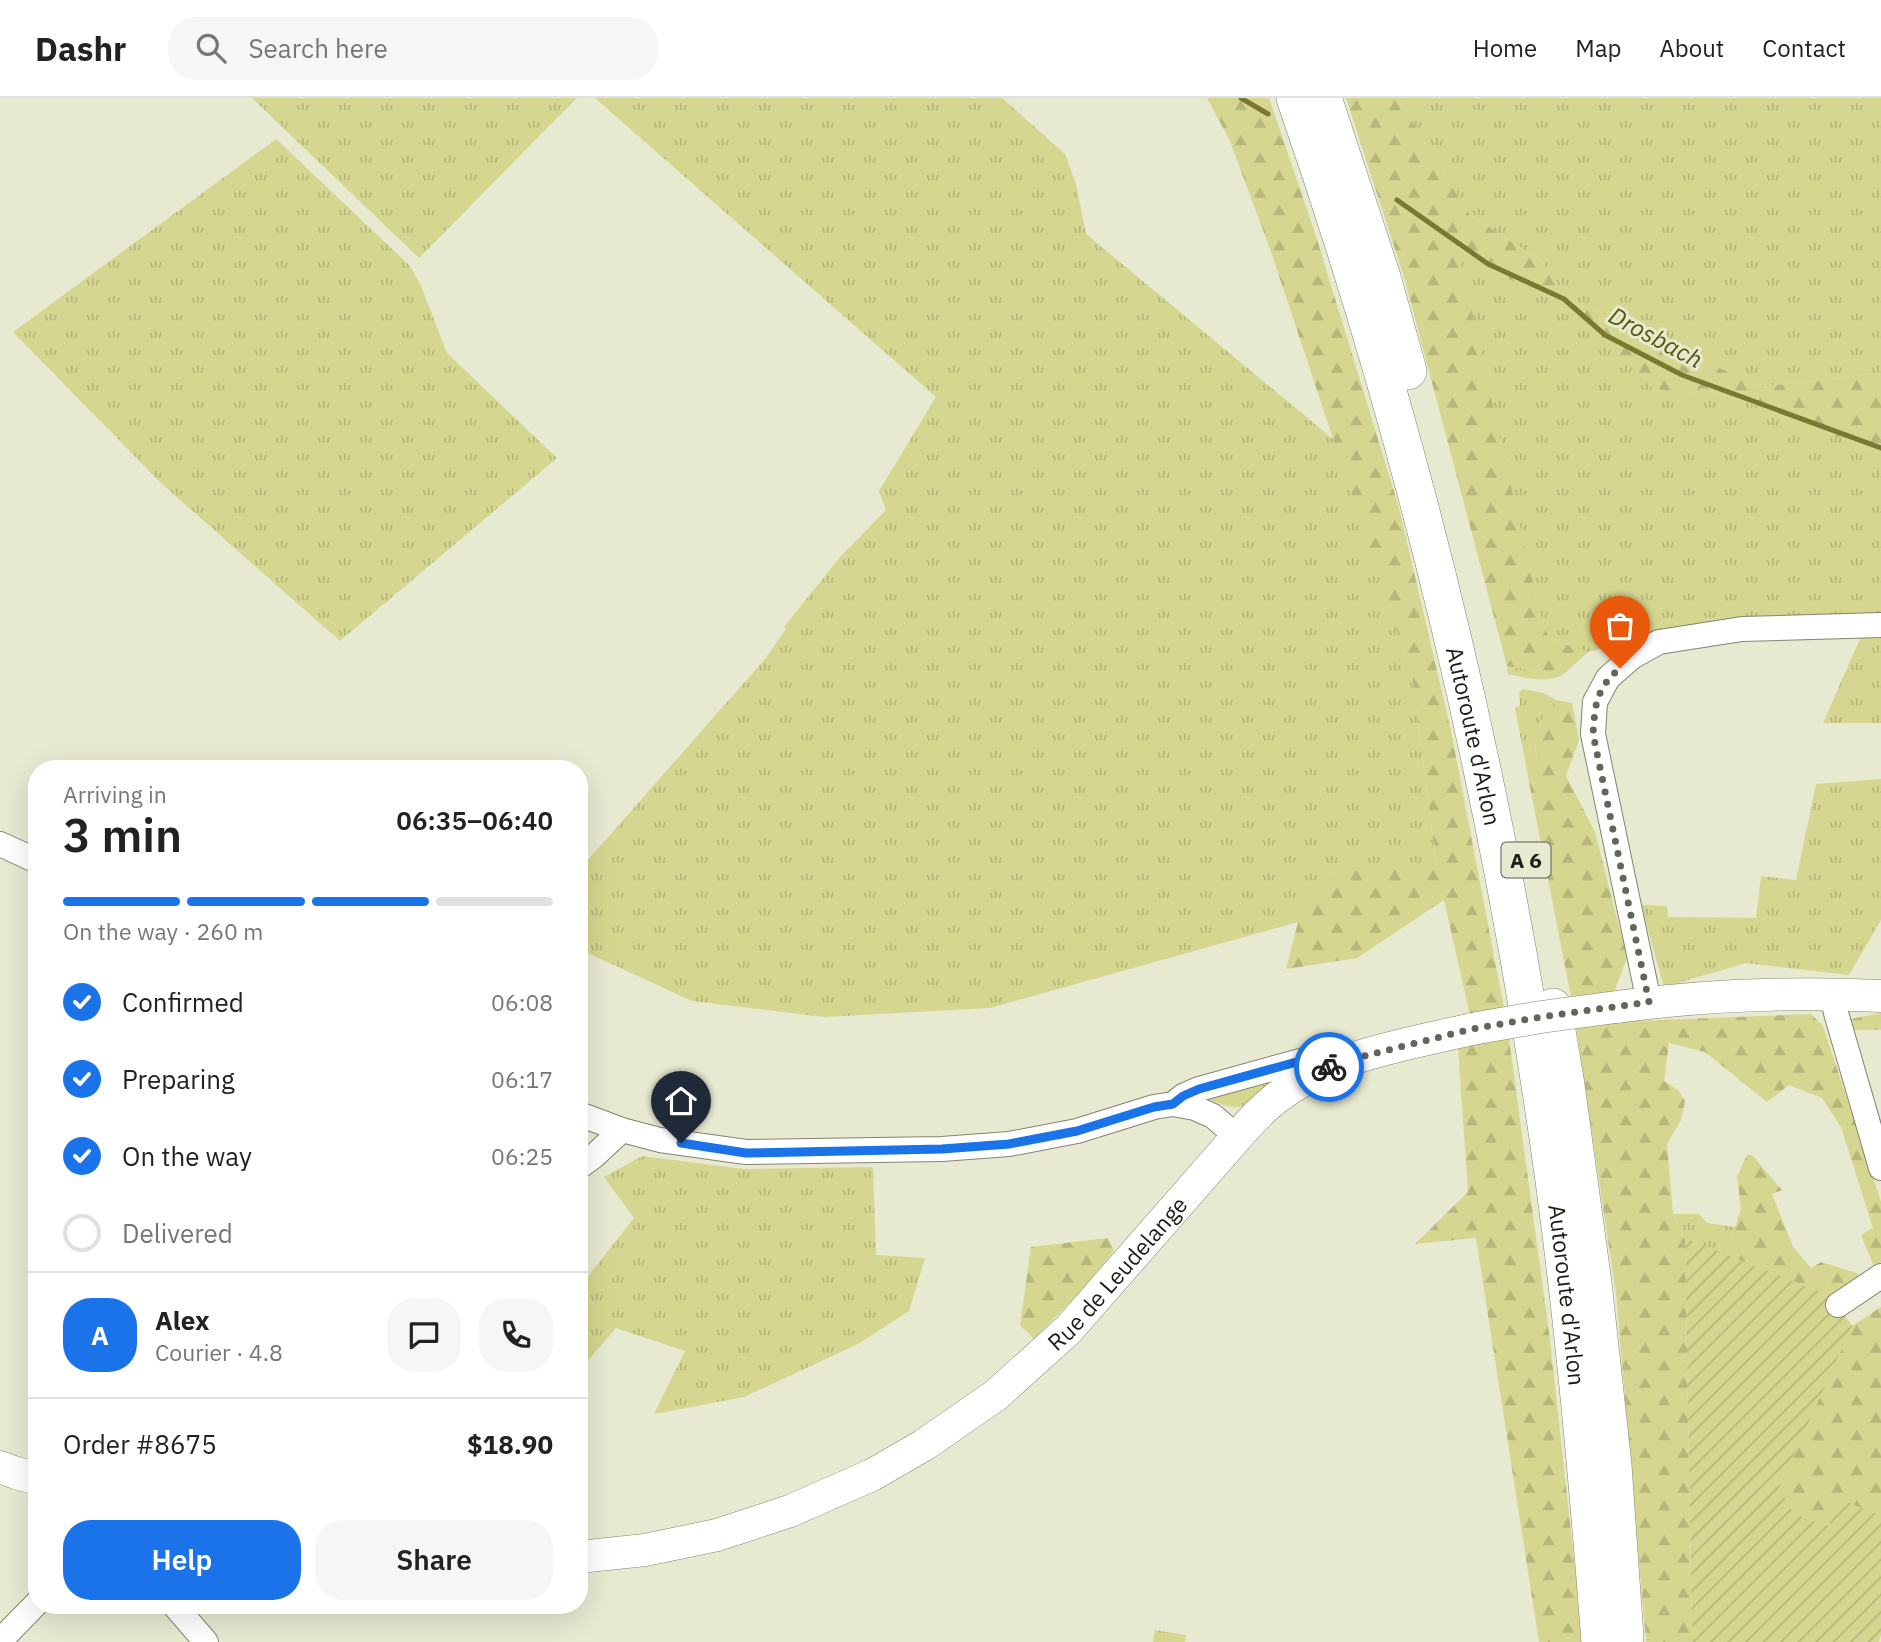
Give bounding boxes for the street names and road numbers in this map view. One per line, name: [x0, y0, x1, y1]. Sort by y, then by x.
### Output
street label: Autoroute d'Arlon: [1440, 643, 1508, 828]
road number: A 6: [1502, 842, 1550, 878]
street label: Rue de Leudelange: [1041, 1190, 1193, 1357]
street label: Autoroute d'Arlon: [1542, 1202, 1593, 1387]

